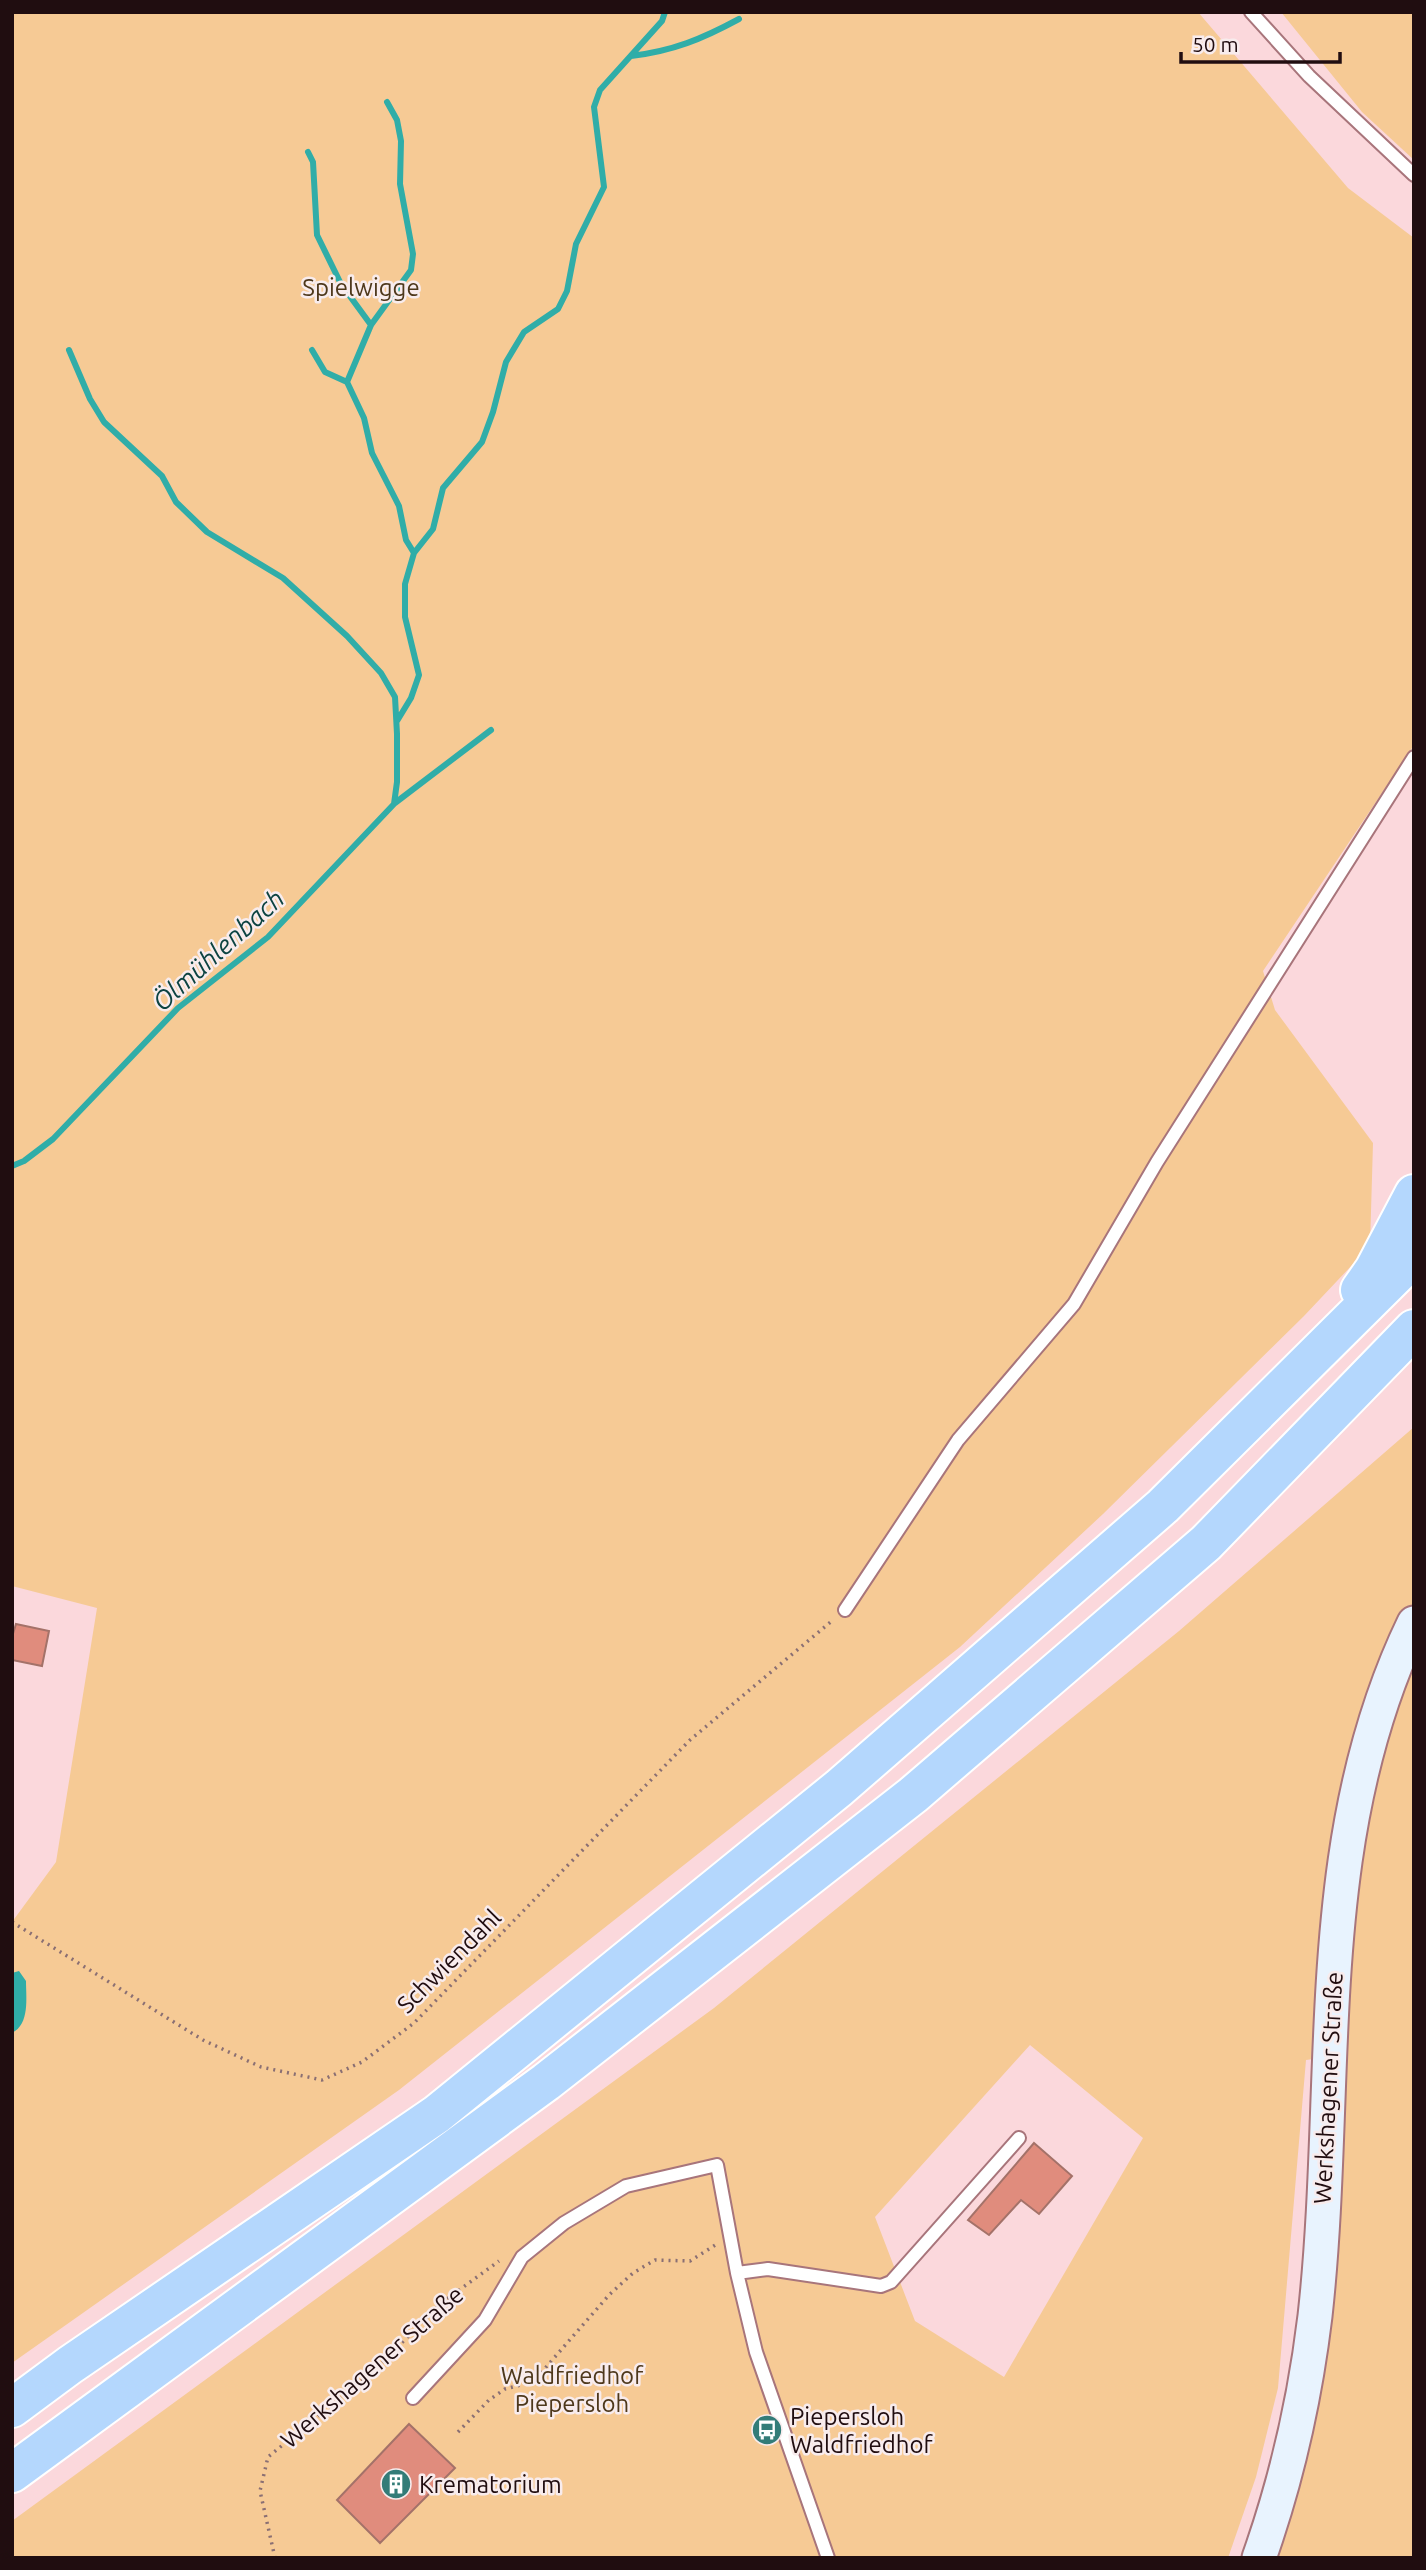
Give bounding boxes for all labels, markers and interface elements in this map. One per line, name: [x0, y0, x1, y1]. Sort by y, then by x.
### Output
scale bar: [1181, 21, 1340, 65]
text: 50 m: [1192, 32, 1239, 56]
park label: Spielwigge: [302, 274, 420, 301]
water label: Ölmühlenbach: [146, 883, 290, 1017]
street label: Schwiendahl: [392, 1904, 506, 2018]
street label: Werkshagener Straße: [1308, 1971, 1348, 2205]
street label: Werkshagener Straße: [275, 2281, 469, 2453]
park label: Waldfriedhof Piepersloh: [501, 2362, 644, 2417]
place label: Piepersloh Waldfriedhof: [790, 2403, 933, 2458]
bus stop icon: Piepersloh Waldfriedhof: [750, 2413, 784, 2447]
building icon: Krematorium: [379, 2467, 413, 2501]
place label: Krematorium: [419, 2471, 562, 2498]

